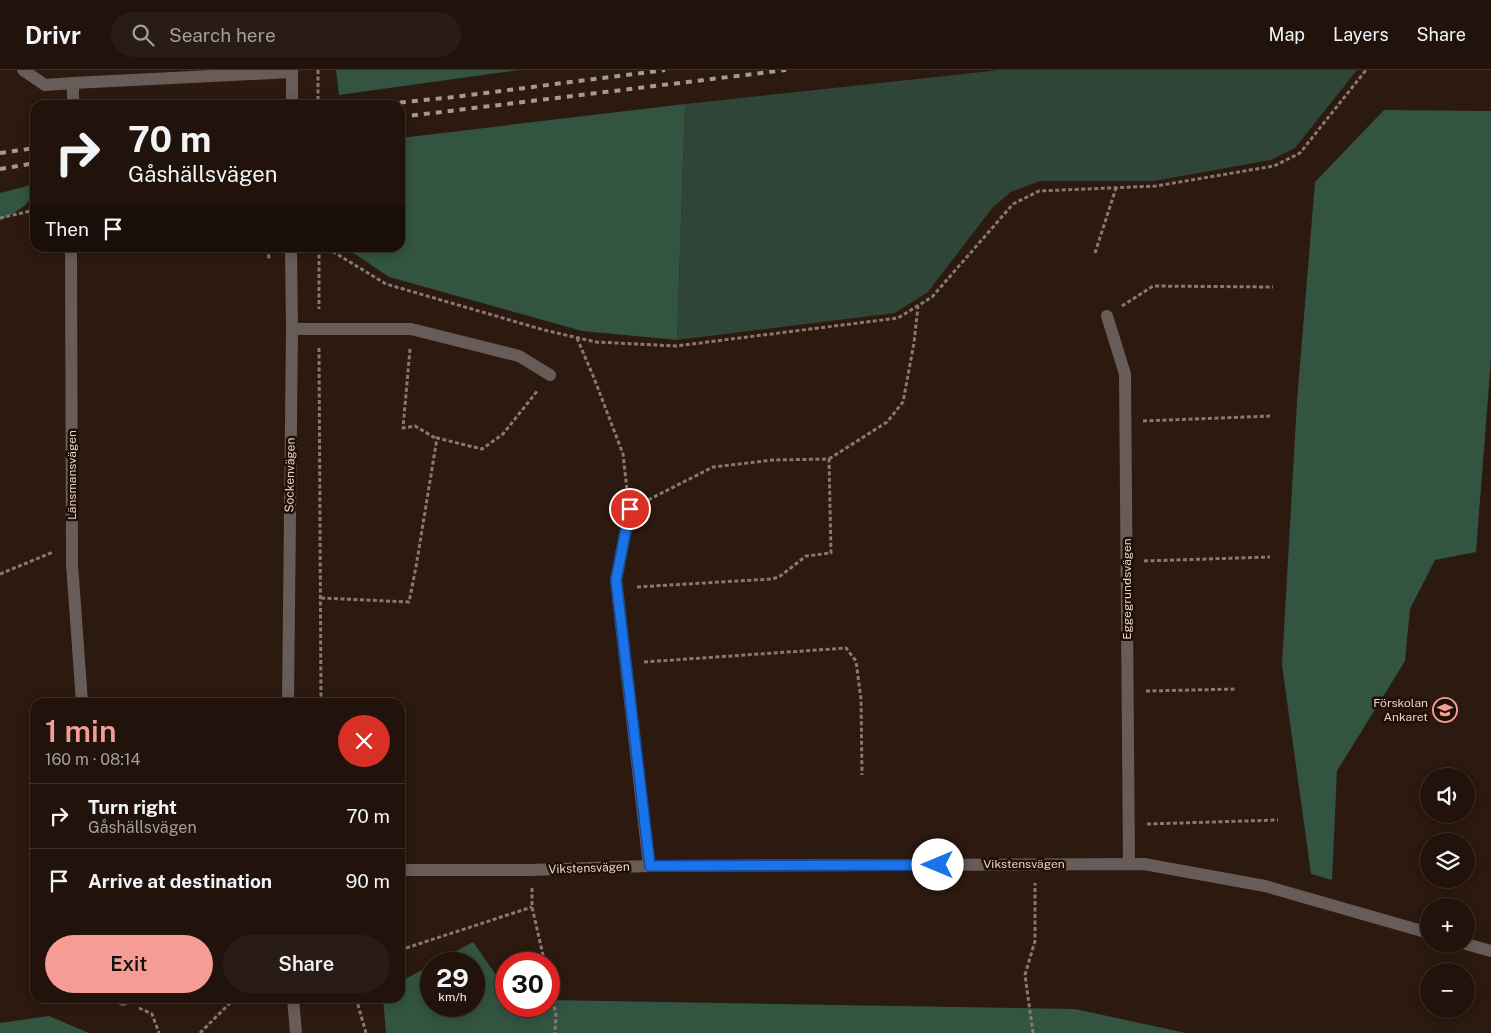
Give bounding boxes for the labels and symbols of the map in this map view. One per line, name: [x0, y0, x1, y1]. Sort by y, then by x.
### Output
street label: Länsmansvägen: [65, 430, 79, 520]
street label: Sockenvägen: [282, 437, 298, 513]
pin: [609, 488, 651, 530]
street label: Eggegrundsvägen: [1120, 538, 1134, 640]
place label: Förskolan Ankaret: [1373, 696, 1428, 724]
school or university icon: Förskolan Ankaret: [1432, 697, 1458, 723]
position arrow: [911, 838, 963, 890]
street label: Vikstensvägen: [983, 857, 1065, 871]
street label: Vikstensvägen: [548, 860, 630, 876]
speed limit sign: 30: [495, 952, 560, 1017]

